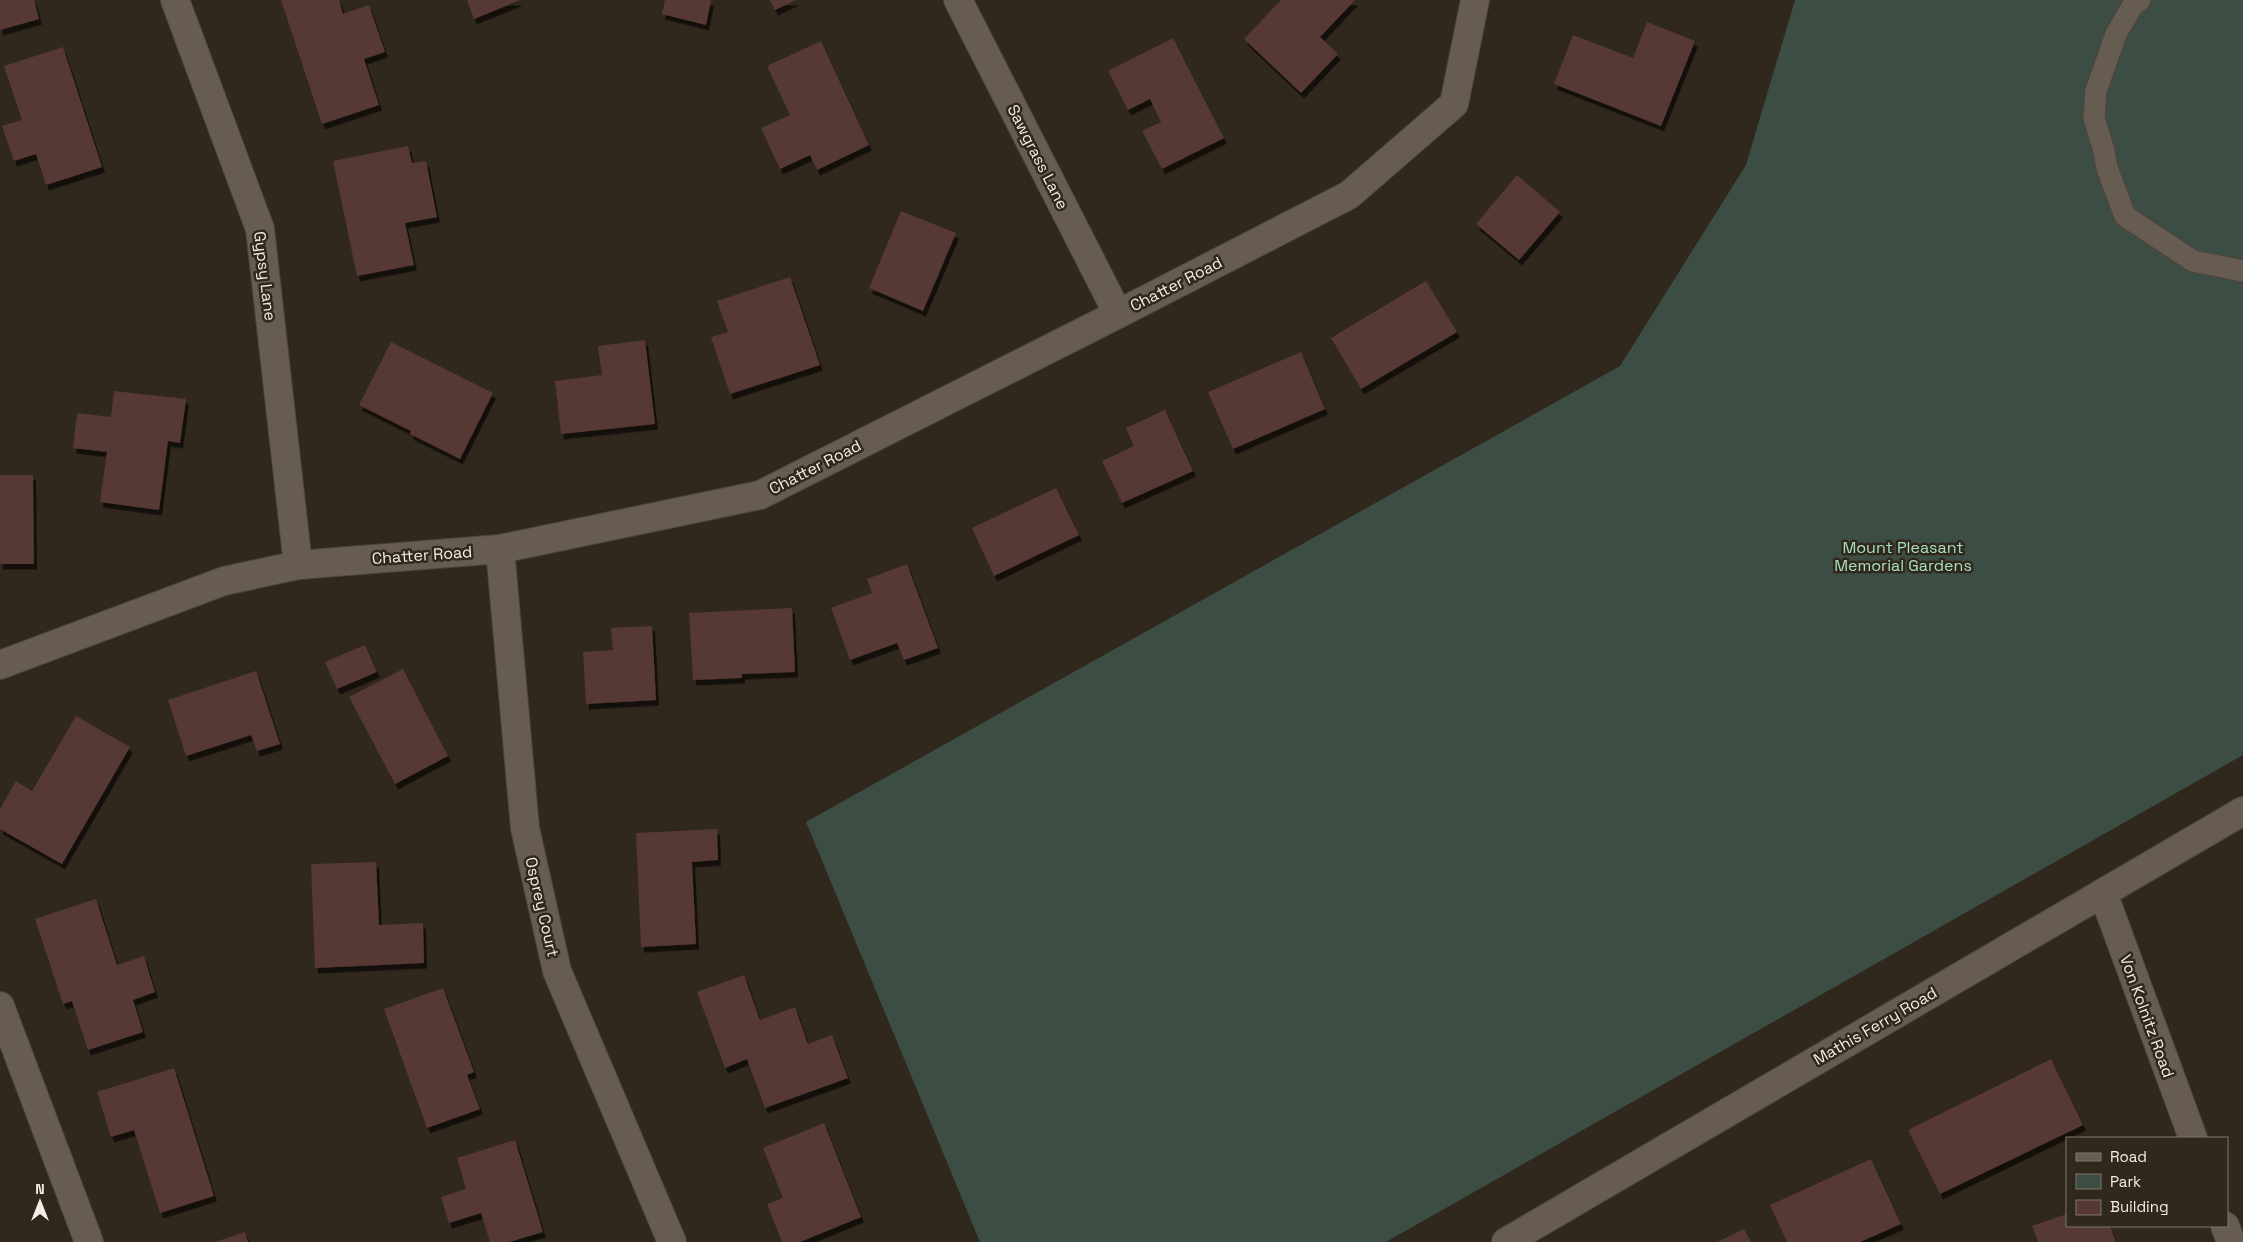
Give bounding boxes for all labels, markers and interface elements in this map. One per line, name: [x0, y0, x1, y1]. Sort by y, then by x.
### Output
street label: Sawgrass Lane: [1003, 101, 1073, 213]
street label: Gypsy Lane: [249, 230, 281, 322]
street label: Chatter Road: [1126, 252, 1226, 316]
street label: Chatter Road: [765, 435, 865, 499]
park label: Mount Pleasant Memorial Gardens: [1834, 537, 1972, 576]
street label: Chatter Road: [371, 541, 473, 569]
street label: Osprey Court: [520, 855, 564, 959]
street label: Von Kolnitz Road: [2115, 952, 2179, 1080]
street label: Mathis Ferry Road: [1809, 982, 1941, 1070]
legend: [2066, 1137, 2228, 1227]
text: Road: [2110, 1147, 2147, 1166]
text: Park: [2110, 1172, 2141, 1191]
north arrow: [15, 1177, 65, 1227]
text: N: [35, 1180, 45, 1198]
text: Building: [2110, 1197, 2169, 1216]

